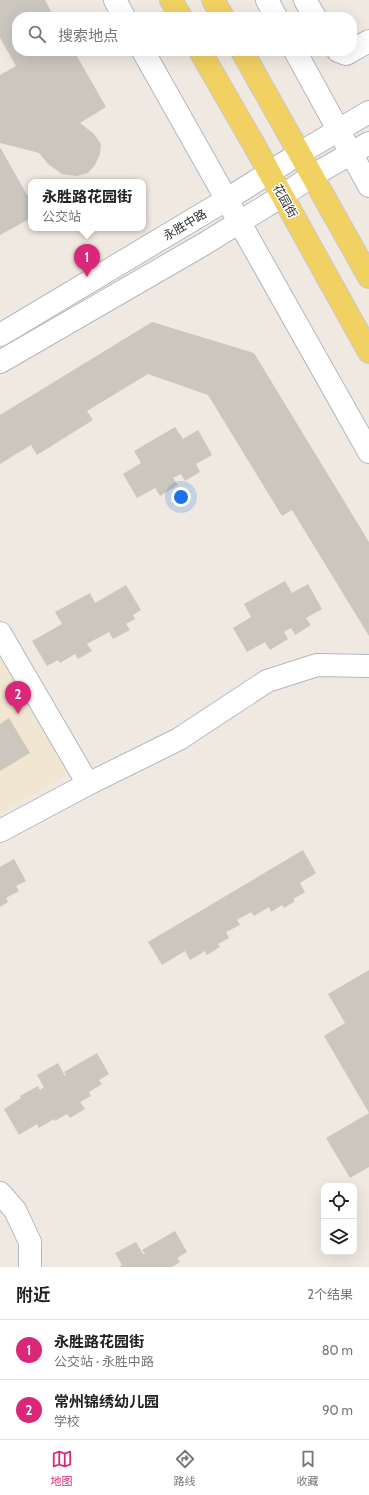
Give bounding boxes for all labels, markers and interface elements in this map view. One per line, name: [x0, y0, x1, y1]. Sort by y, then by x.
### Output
search box: [12, 12, 357, 56]
icon: search: [26, 23, 48, 45]
text: 搜索地点: [58, 27, 118, 45]
popup: [28, 179, 146, 231]
street label: 花园街: [270, 181, 301, 220]
text: 永胜路花园街: [42, 188, 132, 206]
street label: 永胜中路: [160, 206, 209, 243]
text: 公交站: [42, 208, 81, 224]
pin: 1: [74, 244, 100, 277]
your location: [171, 487, 191, 507]
pin: 2: [5, 681, 31, 714]
map controls: [321, 1183, 357, 1255]
button: locate: [321, 1183, 357, 1219]
button: layers: [321, 1219, 357, 1255]
text: 附近: [16, 1285, 50, 1305]
text: 2个结果: [307, 1286, 353, 1302]
text: 永胜路花园街: [54, 1333, 144, 1351]
text: 1: [27, 1342, 31, 1358]
text: 80 m: [322, 1342, 353, 1358]
text: 公交站 · 永胜中路: [54, 1353, 154, 1369]
text: 常州锦绣幼儿园: [54, 1393, 159, 1411]
text: 2: [26, 1402, 32, 1418]
text: 90 m: [322, 1402, 353, 1418]
text: 学校: [54, 1413, 80, 1429]
tab: 地图: [51, 1448, 73, 1488]
tab: 路线: [174, 1448, 196, 1488]
tab: 收藏: [297, 1448, 319, 1488]

